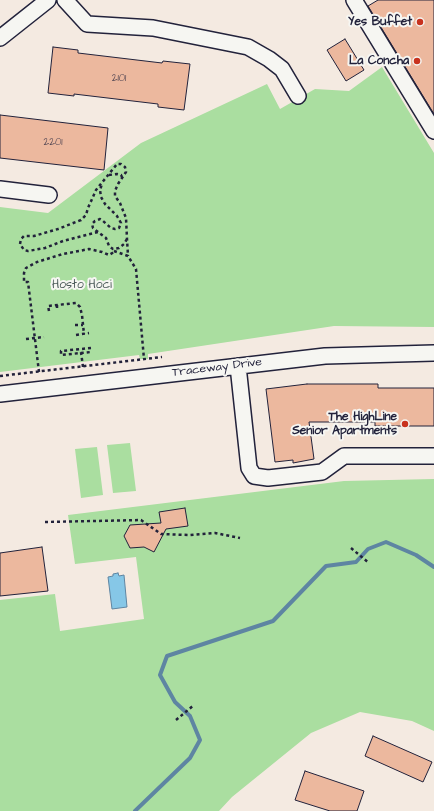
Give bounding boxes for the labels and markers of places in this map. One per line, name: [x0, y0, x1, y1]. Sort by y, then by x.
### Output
place label: Yes Buffet: [348, 15, 412, 29]
marker: Yes Buffet: [415, 17, 425, 27]
place label: La Concha: [349, 54, 409, 68]
marker: La Concha: [412, 56, 422, 66]
place label: The HighLine Senior Apartments: [292, 410, 397, 438]
marker: The HighLine Senior Apartments: [400, 419, 410, 429]

